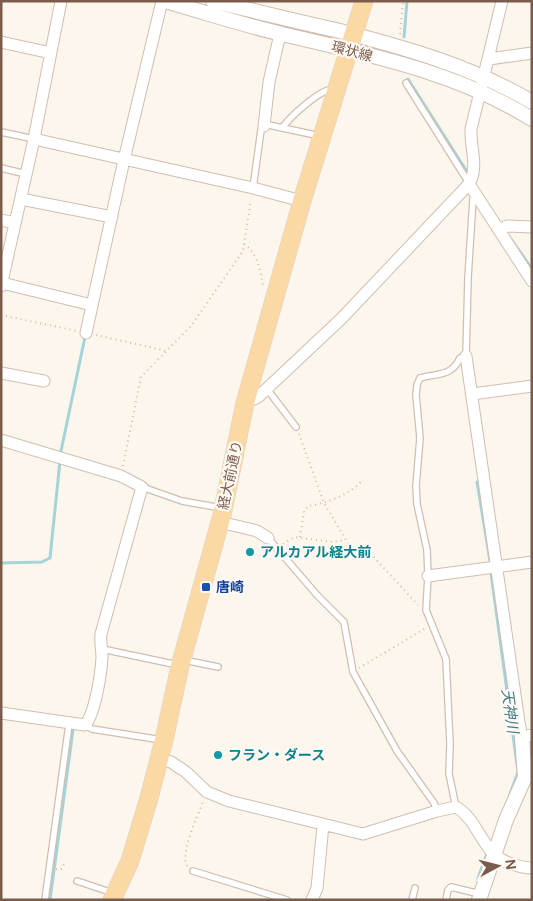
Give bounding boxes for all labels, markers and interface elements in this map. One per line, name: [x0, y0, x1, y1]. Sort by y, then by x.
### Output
street label: 環状線: [329, 37, 375, 65]
street label: 経大前通り: [214, 439, 246, 511]
place label: アルカアル経大前: [260, 543, 371, 561]
marker: アルカアル経大前: [244, 546, 256, 558]
place label: 唐崎: [216, 578, 244, 596]
marker: 唐崎: [200, 581, 212, 593]
water label: 天神川: [497, 687, 523, 737]
place label: フラン・ダース: [228, 746, 325, 764]
marker: フラン・ダース: [212, 749, 224, 761]
north arrow: [473, 841, 523, 891]
text: N: [501, 858, 520, 871]

